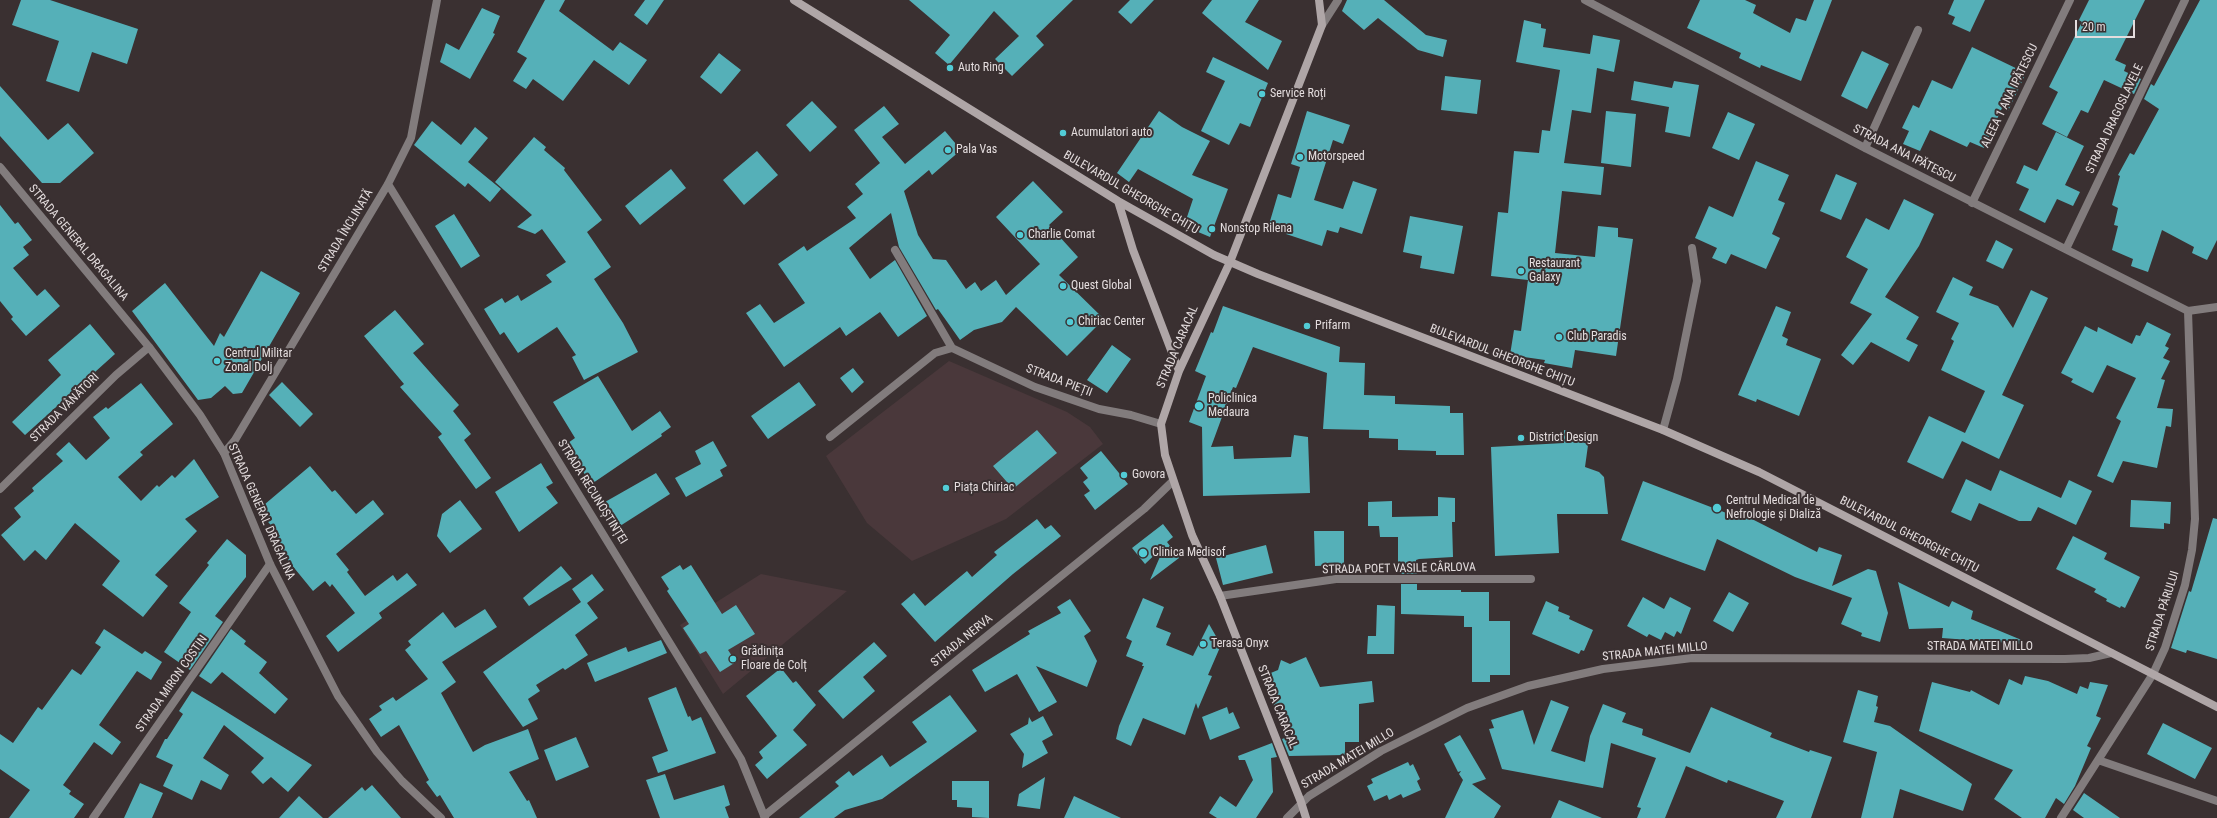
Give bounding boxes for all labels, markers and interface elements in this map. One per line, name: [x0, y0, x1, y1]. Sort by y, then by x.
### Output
scale bar: [2077, 12, 2137, 38]
text: 20 m: [2082, 20, 2106, 34]
street label: ALEEA 1 ANA IPĂTESCU: [1979, 42, 2041, 150]
place label: Auto Ring: [958, 61, 1004, 75]
street label: STRADA DRAGOSLAVELE: [2083, 62, 2147, 176]
marker: Auto Ring: [945, 63, 955, 73]
place label: Service Roți: [1270, 87, 1326, 101]
marker: Service Roți: [1257, 89, 1267, 99]
street label: STRADA ANA IPĂTESCU: [1850, 122, 1958, 186]
place label: Acumulatori auto: [1071, 126, 1152, 140]
marker: Acumulatori auto: [1058, 128, 1068, 138]
place label: Pala Vas: [956, 143, 997, 157]
marker: Pala Vas: [943, 145, 953, 155]
street label: BULEVARDUL GHEORGHE CHIȚU: [1061, 148, 1201, 238]
place label: Motorspeed: [1308, 150, 1365, 164]
marker: Motorspeed: [1295, 152, 1305, 162]
street label: STRADA GENERAL DRAGALINA: [25, 182, 131, 304]
street label: STRADA ÎNCLINATĂ: [315, 187, 377, 275]
place label: Nonstop Rilena: [1220, 222, 1292, 236]
marker: Nonstop Rilena: [1207, 224, 1217, 234]
place label: Charlie Comat: [1028, 228, 1095, 242]
marker: Charlie Comat: [1015, 230, 1025, 240]
place label: Restaurant Galaxy: [1529, 257, 1580, 285]
marker: Restaurant Galaxy: [1516, 266, 1526, 276]
place label: Quest Global: [1071, 279, 1132, 293]
marker: Quest Global: [1058, 281, 1068, 291]
street label: STRADA CARACAL: [1154, 303, 1202, 391]
place label: Chiriac Center: [1078, 315, 1145, 329]
marker: Chiriac Center: [1065, 317, 1075, 327]
place label: Prifarm: [1315, 319, 1350, 333]
marker: Prifarm: [1302, 321, 1312, 331]
street label: BULEVARDUL GHEORGHE CHIȚU: [1428, 322, 1576, 390]
place label: Club Paradis: [1567, 330, 1627, 344]
marker: Club Paradis: [1554, 332, 1564, 342]
place label: Centrul Militar Zonal Dolj: [225, 347, 292, 375]
marker: Centrul Militar Zonal Dolj: [212, 356, 222, 366]
street label: STRADA PIEȚII: [1024, 362, 1094, 400]
street label: STRADA VÂNĂTORI: [27, 370, 103, 446]
place label: Policlinica Medaura: [1208, 392, 1257, 420]
marker: Policlinica Medaura: [1193, 400, 1205, 412]
place label: District Design: [1529, 431, 1598, 445]
marker: District Design: [1516, 433, 1526, 443]
street label: STRADA RECUNOȘTINȚEI: [554, 437, 630, 547]
street label: STRADA GENERAL DRAGALINA: [224, 442, 298, 582]
place label: Govora: [1132, 468, 1165, 482]
marker: Govora: [1119, 470, 1129, 480]
place label: Piața Chiriac: [954, 481, 1014, 495]
marker: Piața Chiriac: [941, 483, 951, 493]
place label: Centrul Medical de Nefrologie și Dializă: [1726, 494, 1821, 522]
street label: BULEVARDUL GHEORGHE CHIȚU: [1837, 494, 1981, 576]
marker: Centrul Medical de Nefrologie și Dializă: [1711, 502, 1723, 514]
place label: Clinica Medisof: [1152, 546, 1226, 560]
marker: Clinica Medisof: [1137, 547, 1149, 559]
street label: STRADA POET VASILE CÂRLOVA: [1322, 560, 1476, 578]
street label: STRADA PĂRULUI: [2143, 569, 2183, 653]
street label: STRADA NERVA: [928, 612, 996, 670]
street label: STRADA MIRON COSTIN: [133, 633, 211, 735]
place label: Terasa Onyx: [1211, 637, 1269, 651]
marker: Terasa Onyx: [1198, 639, 1208, 649]
street label: STRADA MATEI MILLO: [1602, 639, 1708, 665]
street label: STRADA MATEI MILLO: [1927, 640, 2033, 654]
place label: Grădinița Floare de Colț: [741, 645, 807, 673]
marker: Grădinița Floare de Colț: [728, 654, 738, 664]
street label: STRADA CARACAL: [1254, 663, 1300, 751]
street label: STRADA MATEI MILLO: [1299, 726, 1397, 792]

